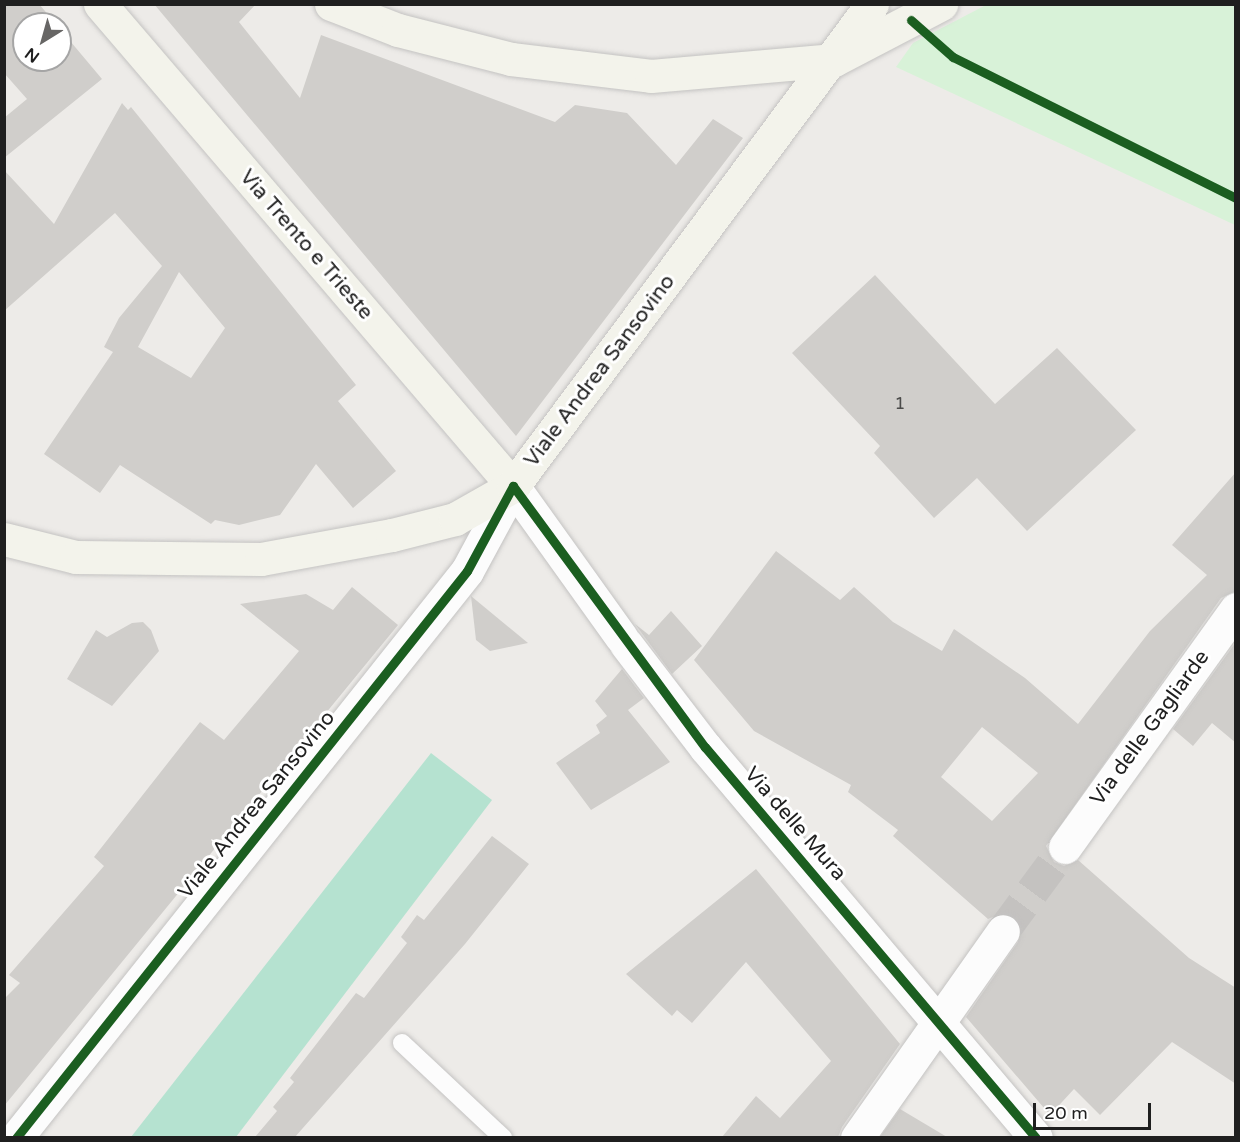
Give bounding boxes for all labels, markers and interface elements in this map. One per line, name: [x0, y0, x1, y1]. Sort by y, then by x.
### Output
north arrow: [12, 12, 72, 72]
text: N: [21, 43, 44, 67]
street label: Via Trento e Trieste: [234, 165, 378, 325]
street label: Viale Andrea Sansovino: [519, 270, 681, 472]
house number: 1: [894, 392, 906, 414]
street label: Via delle Gagliarde: [1085, 645, 1215, 811]
street label: Viale Andrea Sansovino: [173, 706, 341, 904]
street label: Via delle Mura: [739, 762, 851, 886]
scale bar: [1036, 1091, 1154, 1129]
text: 20 m: [1044, 1102, 1088, 1124]

